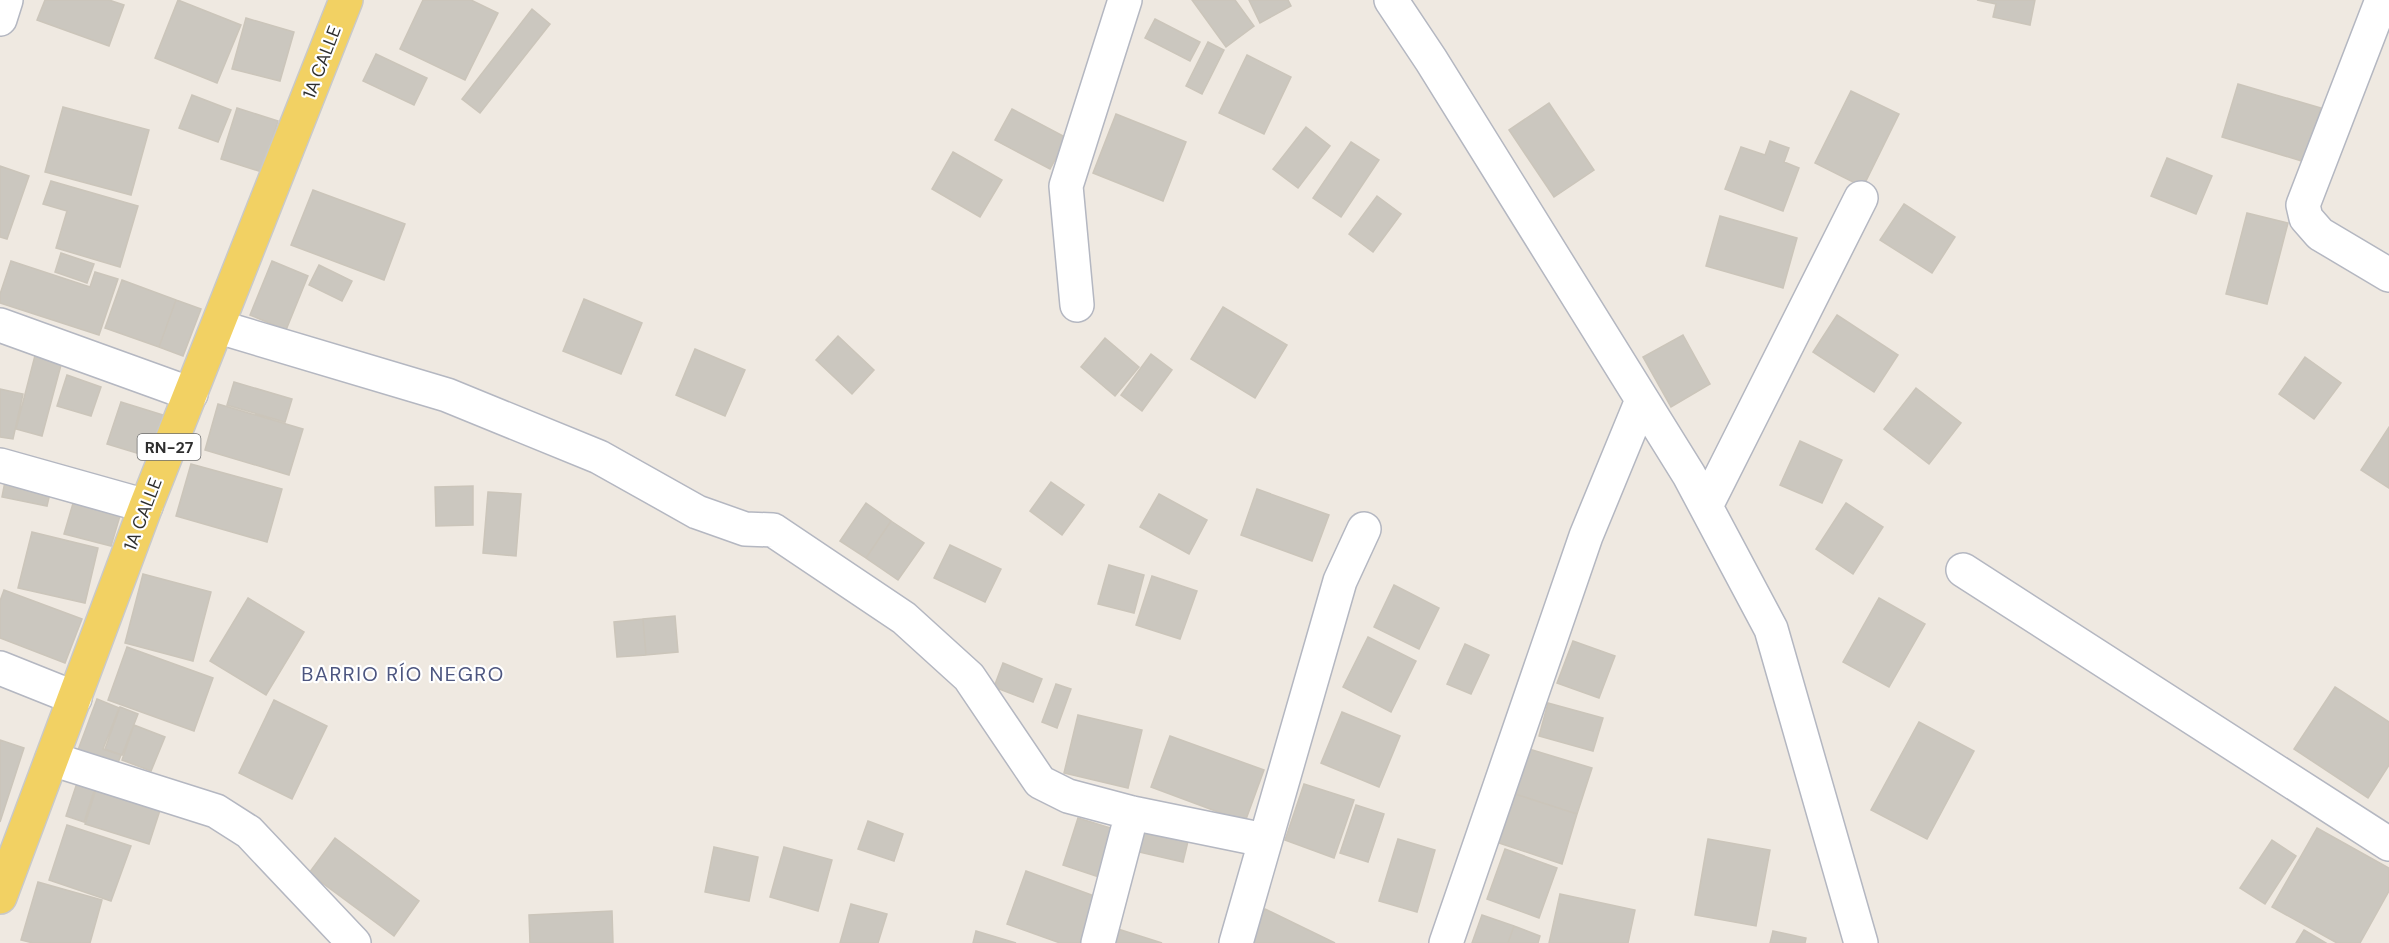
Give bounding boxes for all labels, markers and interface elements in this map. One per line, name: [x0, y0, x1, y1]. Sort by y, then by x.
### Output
street label: 1A CALLE: [297, 22, 347, 102]
road number: RN-27: [138, 434, 201, 460]
street label: 1A CALLE: [118, 474, 168, 554]
district label: BARRIO RÍO NEGRO: [301, 661, 505, 687]

